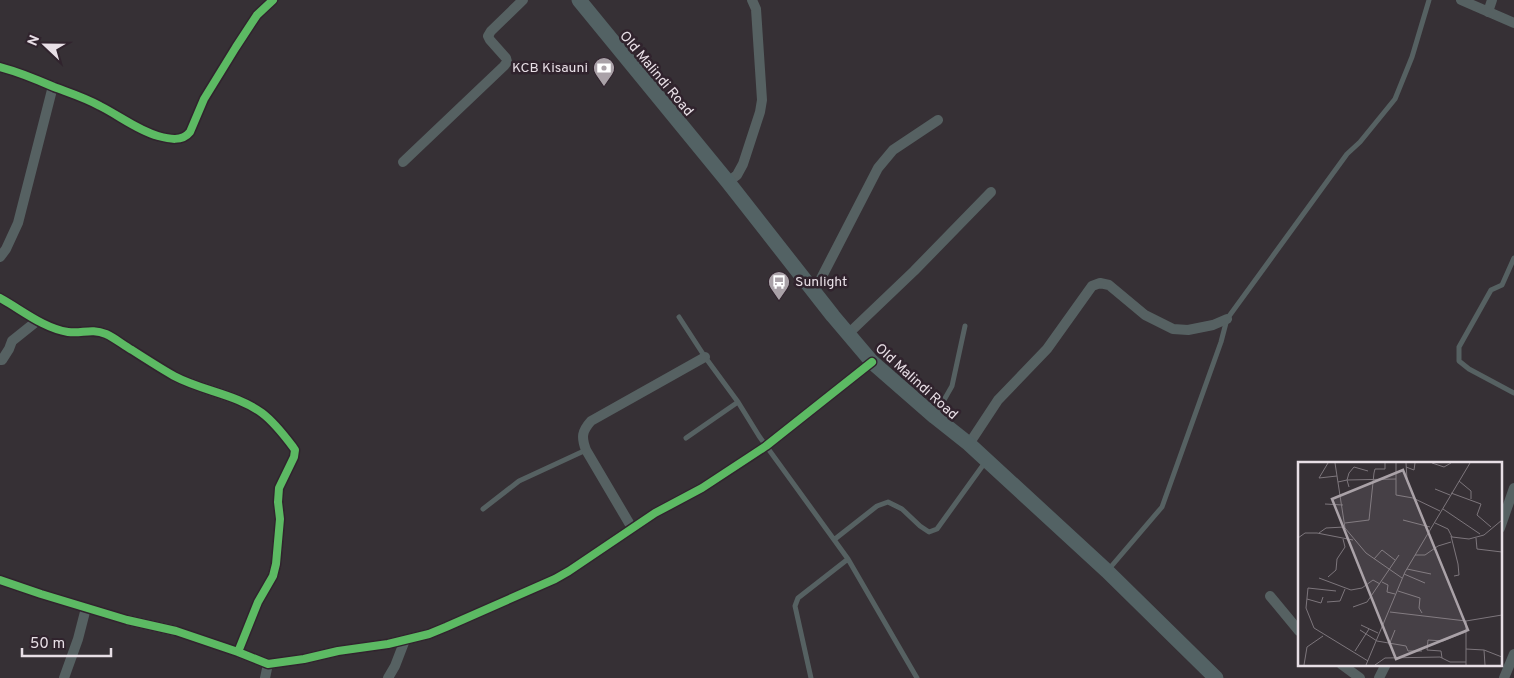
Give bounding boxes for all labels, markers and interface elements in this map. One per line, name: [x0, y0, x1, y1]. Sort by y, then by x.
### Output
north arrow: [20, 20, 70, 70]
street label: Old Malindi Road: [616, 28, 696, 120]
text: N: [25, 33, 44, 49]
bank icon: KCB Kisauni: [592, 56, 616, 87]
place label: KCB Kisauni: [512, 60, 588, 77]
bus stop icon: Sunlight: [767, 270, 791, 301]
place label: Sunlight: [795, 274, 847, 291]
street label: Old Malindi Road: [871, 340, 961, 424]
inset map: [1298, 462, 1502, 666]
scale bar: [22, 626, 111, 658]
text: 50 m: [30, 635, 65, 654]

